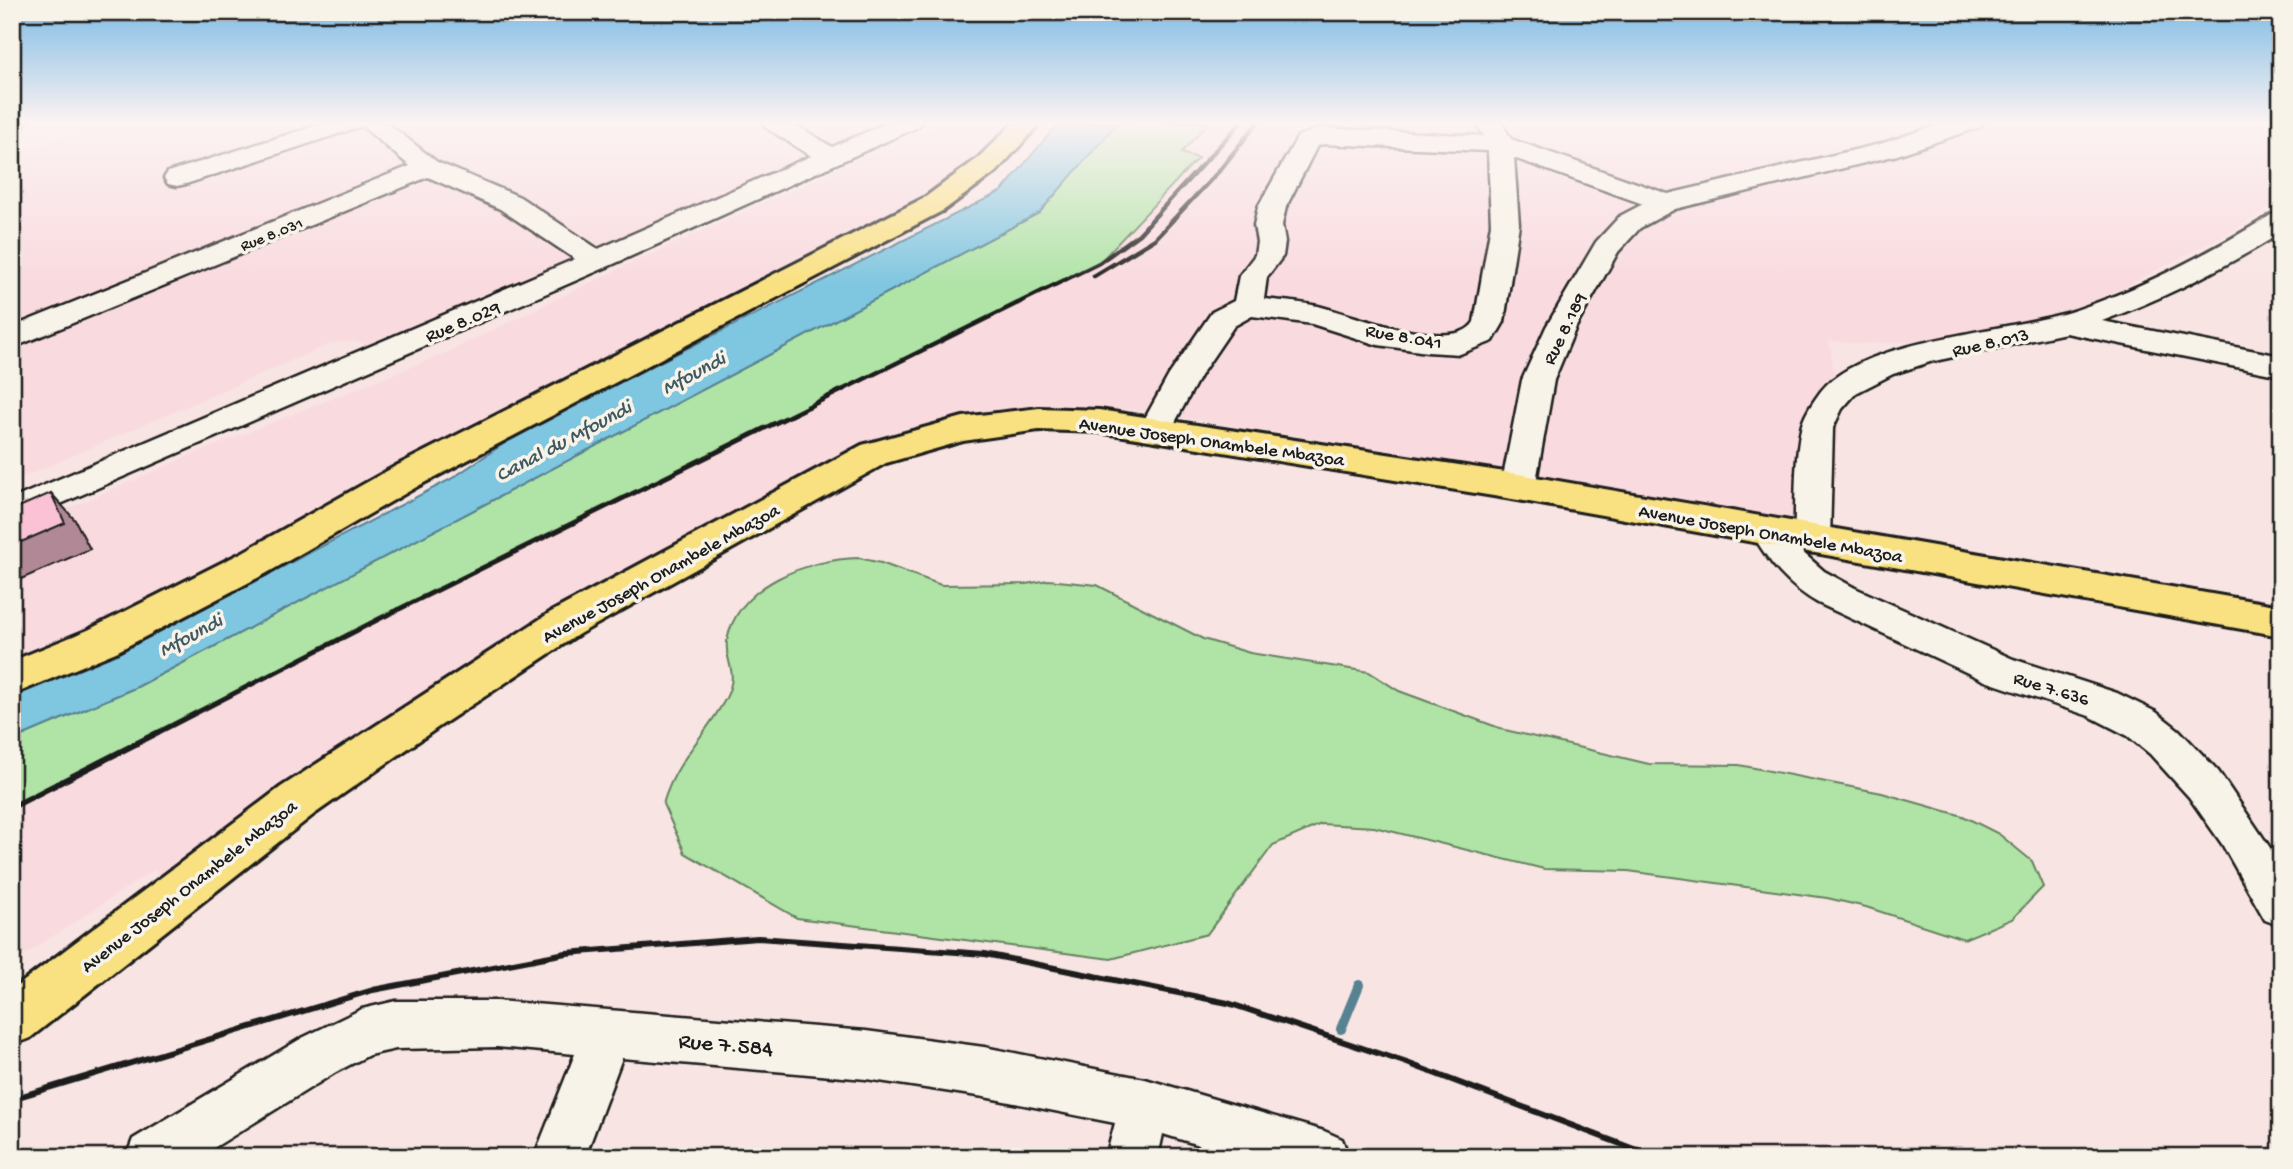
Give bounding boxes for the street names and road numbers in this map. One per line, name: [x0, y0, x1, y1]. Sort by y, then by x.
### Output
street label: Rue 8.031: [238, 215, 306, 257]
street label: Rue 8.189: [1539, 289, 1594, 369]
street label: Rue 8.029: [422, 297, 505, 349]
street label: Rue 8.041: [1363, 320, 1443, 356]
street label: Rue 8.013: [1950, 324, 2031, 364]
street label: Avenue Joseph Onambele Mbazoa: [1077, 413, 1347, 474]
street label: Avenue Joseph Onambele Mbazoa: [539, 499, 786, 650]
street label: Avenue Joseph Onambele Mbazoa: [1637, 501, 1906, 570]
street label: Rue 7.636: [2010, 668, 2092, 713]
street label: Avenue Joseph Onambele Mbazoa: [78, 795, 304, 979]
street label: Rue 7.584: [677, 1029, 774, 1064]

